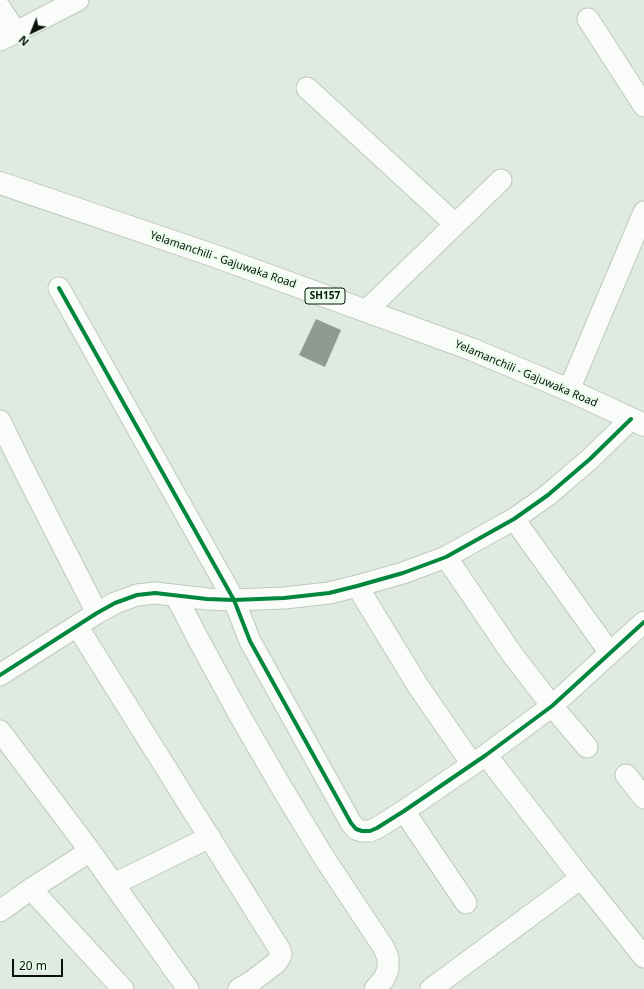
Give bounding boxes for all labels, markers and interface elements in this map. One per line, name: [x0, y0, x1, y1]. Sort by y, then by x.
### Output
north arrow: [12, 12, 52, 52]
text: N: [15, 33, 32, 50]
street label: Yelamanchili - Gajuwaka Road: [148, 229, 298, 291]
road number: SH157: [305, 288, 345, 304]
street label: Yelamanchili - Gajuwaka Road: [453, 338, 599, 410]
scale bar: [14, 951, 65, 977]
text: 20 m: [19, 957, 47, 974]

